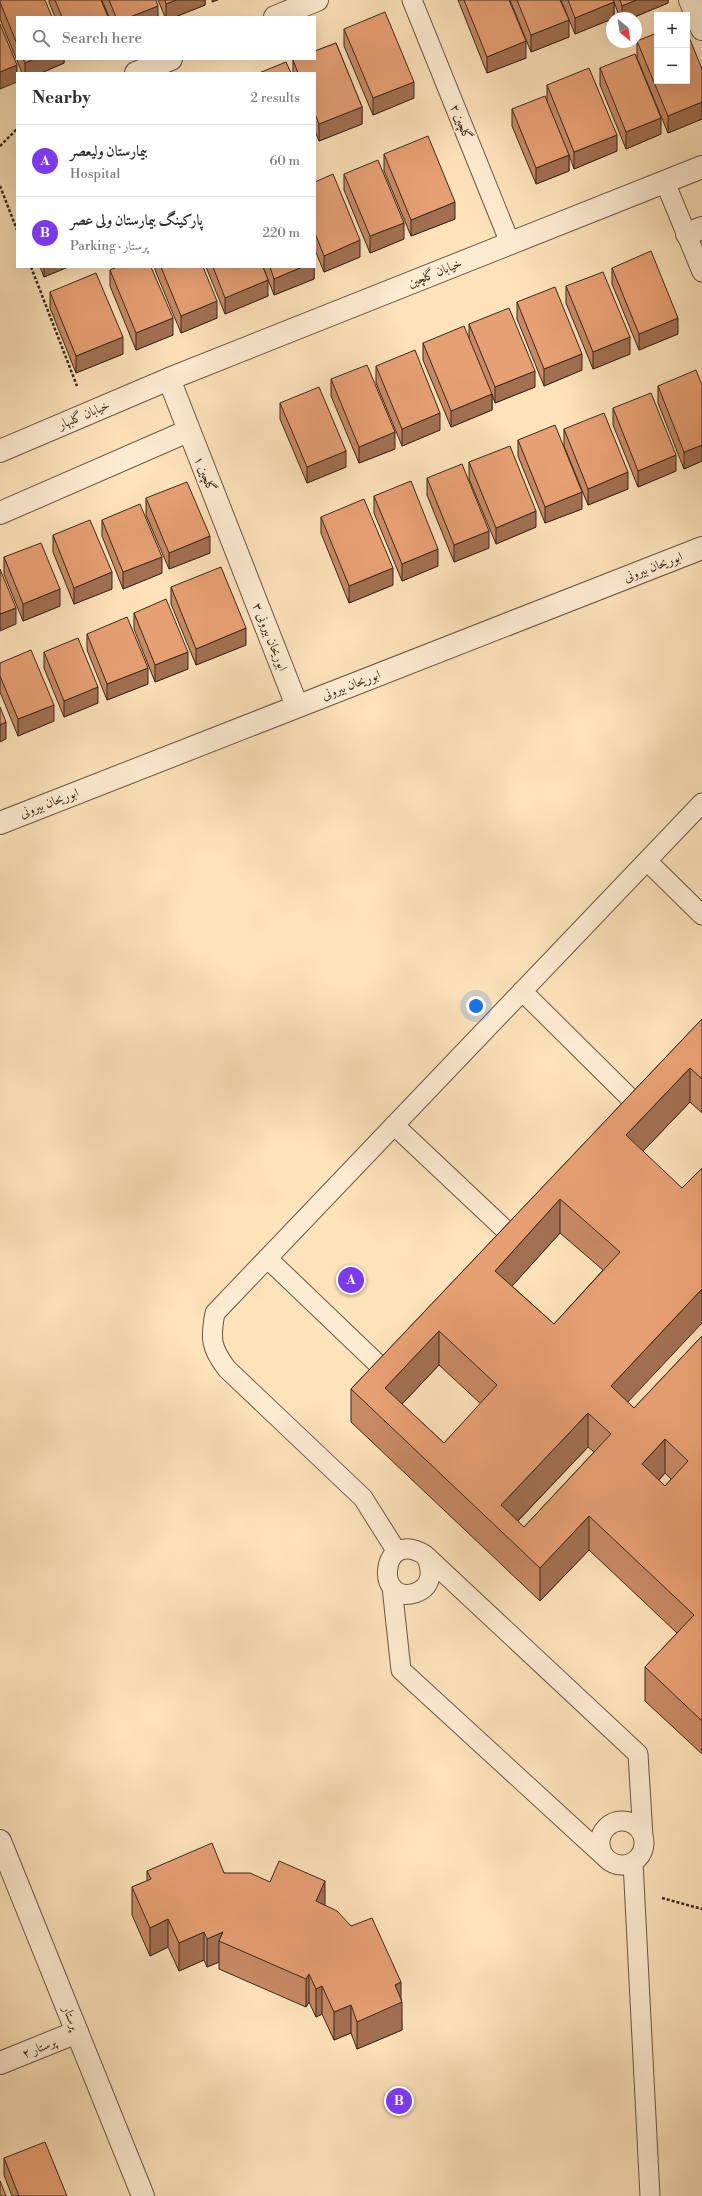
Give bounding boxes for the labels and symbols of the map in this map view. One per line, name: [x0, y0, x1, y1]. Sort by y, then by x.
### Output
north arrow: [606, 12, 642, 48]
street label: گلچین ۲: [446, 102, 475, 143]
street label: خیابان گلچین: [405, 255, 465, 292]
street label: خیابان گلبهار: [54, 397, 112, 434]
street label: گلچین ۱: [190, 454, 219, 495]
street label: ابوریحان بیرونی: [621, 548, 685, 586]
street label: ابوریحان بیرونی ۳: [249, 601, 291, 674]
street label: ابوریحان بیرونی: [319, 666, 383, 704]
street label: ابوریحان بیرونی: [17, 784, 81, 822]
your location: [466, 996, 486, 1016]
pin: A: [338, 1265, 364, 1295]
street label: پرستار: [57, 2002, 84, 2034]
street label: پرستار ۲: [20, 2033, 60, 2063]
pin: B: [386, 2086, 412, 2116]

